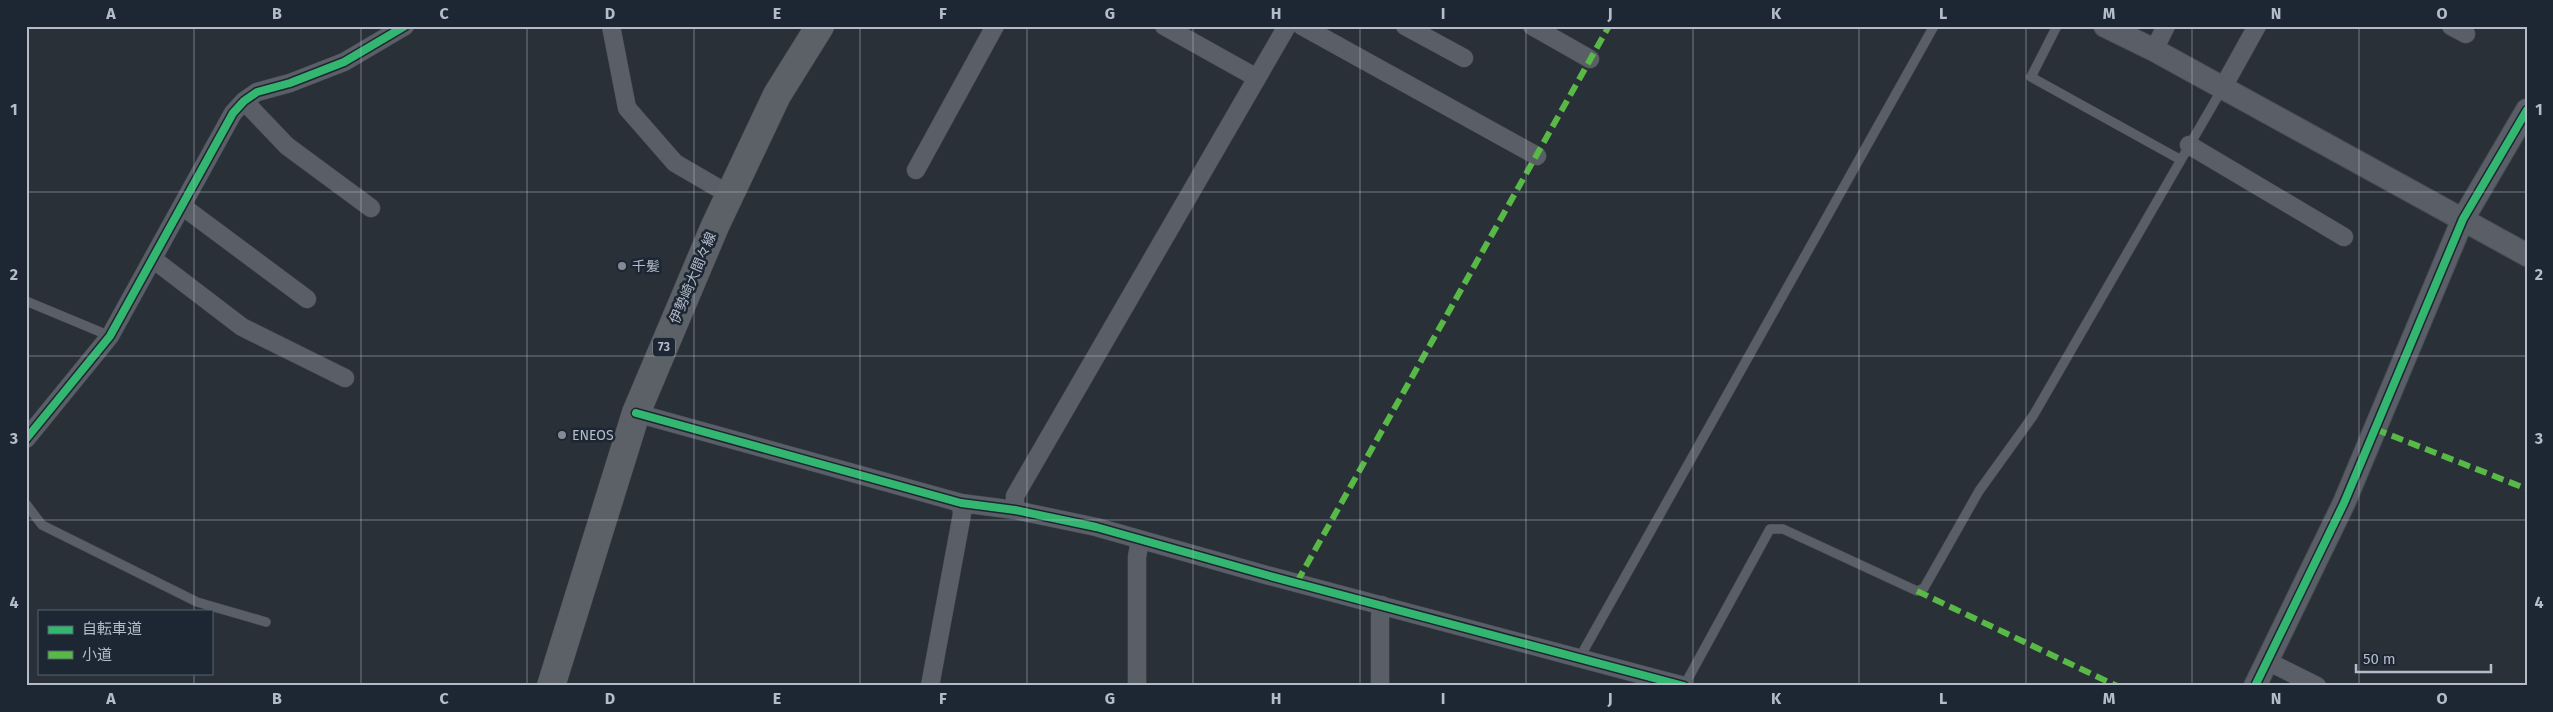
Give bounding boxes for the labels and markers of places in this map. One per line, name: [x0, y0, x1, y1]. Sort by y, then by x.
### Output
place label: 千髪: [632, 258, 660, 275]
marker: 千髪: [616, 260, 628, 272]
place label: ENEOS: [572, 427, 614, 444]
marker: ENEOS: [556, 429, 568, 441]

